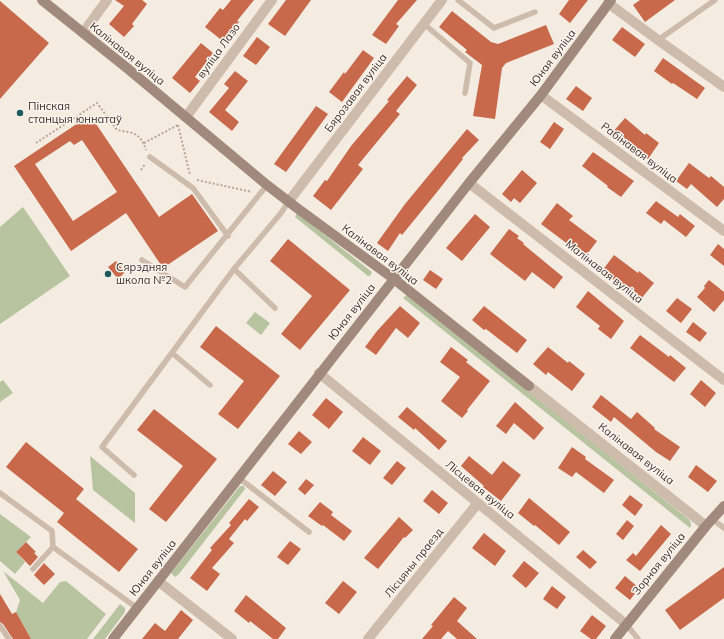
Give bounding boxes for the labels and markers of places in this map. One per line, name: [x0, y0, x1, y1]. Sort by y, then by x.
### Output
place label: Пінская станцыя юннатаў: [28, 100, 122, 126]
marker: Пінская станцыя юннатаў: [15, 108, 25, 118]
place label: Сярэдняя школа №2: [116, 261, 172, 287]
marker: Сярэдняя школа №2: [103, 269, 113, 279]

